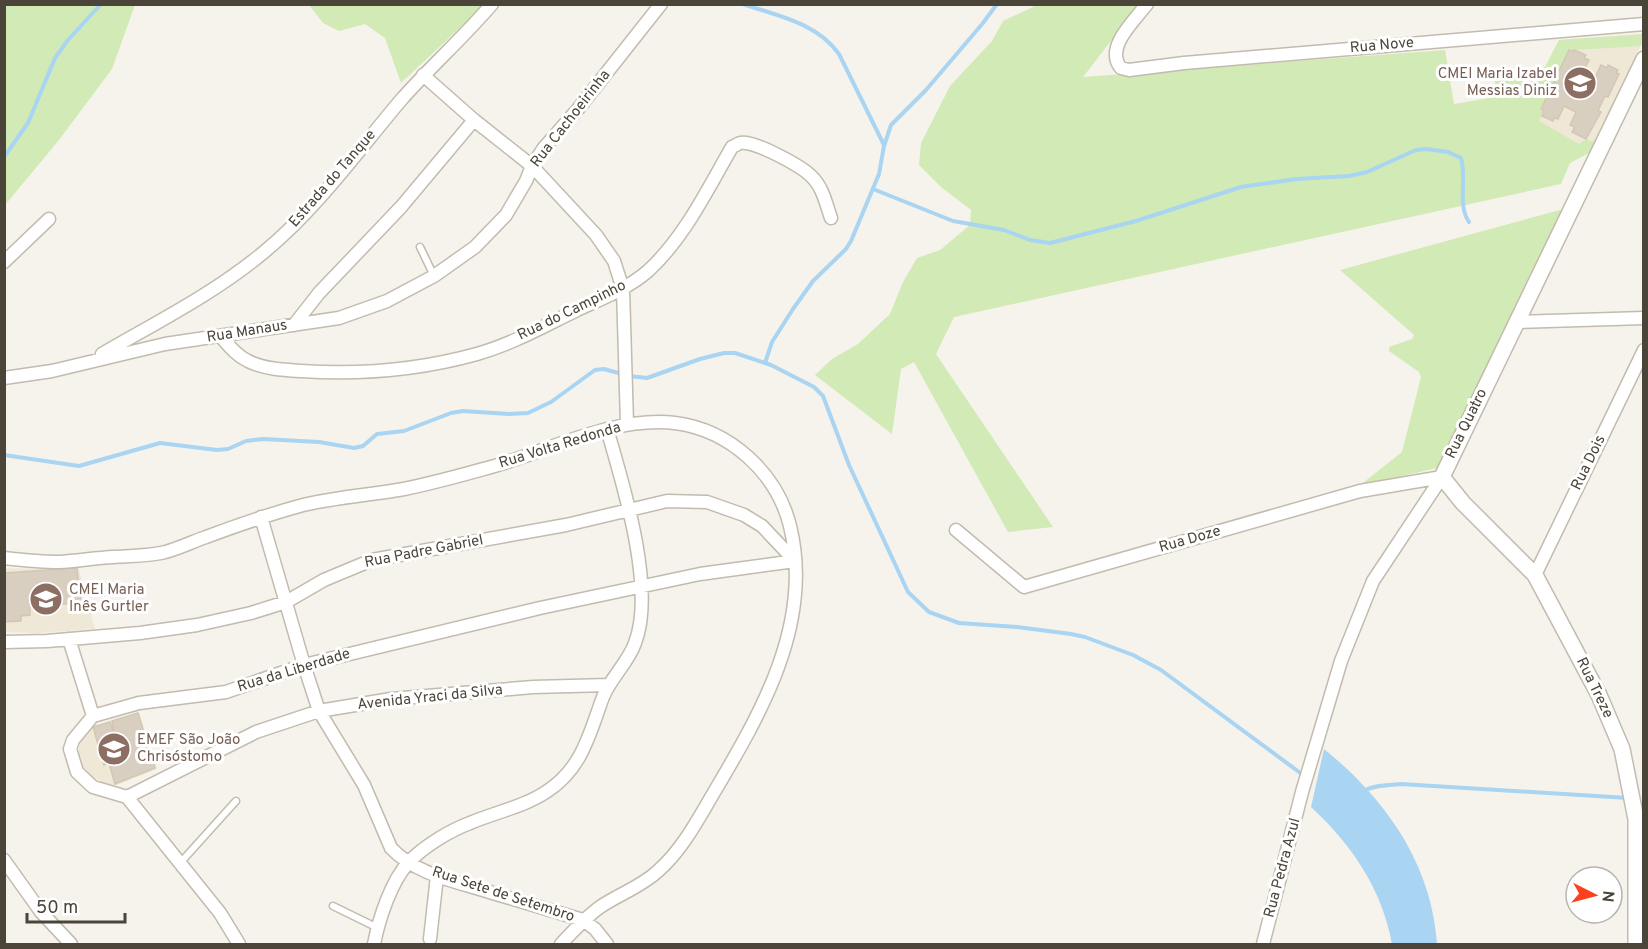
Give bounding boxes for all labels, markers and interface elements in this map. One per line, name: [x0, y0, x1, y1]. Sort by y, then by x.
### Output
street label: Rua Nove: [1349, 34, 1415, 58]
place label: CMEI Maria Izabel Messias Diniz: [1438, 65, 1557, 101]
school or university icon: CMEI Maria Izabel Messias Diniz: [1562, 65, 1598, 101]
street label: Rua Cachoeirinha: [527, 66, 615, 172]
street label: Estrada do Tanque: [285, 126, 381, 232]
street label: Rua do Campinho: [515, 276, 629, 346]
street label: Rua Manaus: [205, 316, 289, 348]
street label: Rua Quatro: [1442, 386, 1492, 462]
street label: Rua Volta Redonda: [497, 418, 623, 474]
street label: Rua Dois: [1568, 432, 1610, 494]
street label: Rua Doze: [1157, 522, 1223, 558]
street label: Rua Padre Gabriel: [363, 531, 485, 573]
school or university icon: CMEI Maria Inês Gurtler: [28, 581, 64, 617]
place label: CMEI Maria Inês Gurtler: [69, 581, 149, 617]
street label: Rua da Liberdade: [235, 645, 353, 697]
street label: Rua Treze: [1571, 654, 1617, 722]
street label: Avenida Yraci da Silva: [356, 681, 504, 715]
school or university icon: EMEF São João Chrisóstomo: [96, 731, 132, 767]
place label: EMEF São João Chrisóstomo: [137, 731, 240, 767]
street label: Rua Pedra Azul: [1261, 816, 1305, 920]
street label: Rua Sete de Setembro: [429, 863, 577, 927]
north arrow: [1564, 865, 1624, 925]
scale bar: [27, 886, 124, 924]
text: N: [1596, 890, 1617, 903]
text: 50 m: [36, 897, 78, 920]

